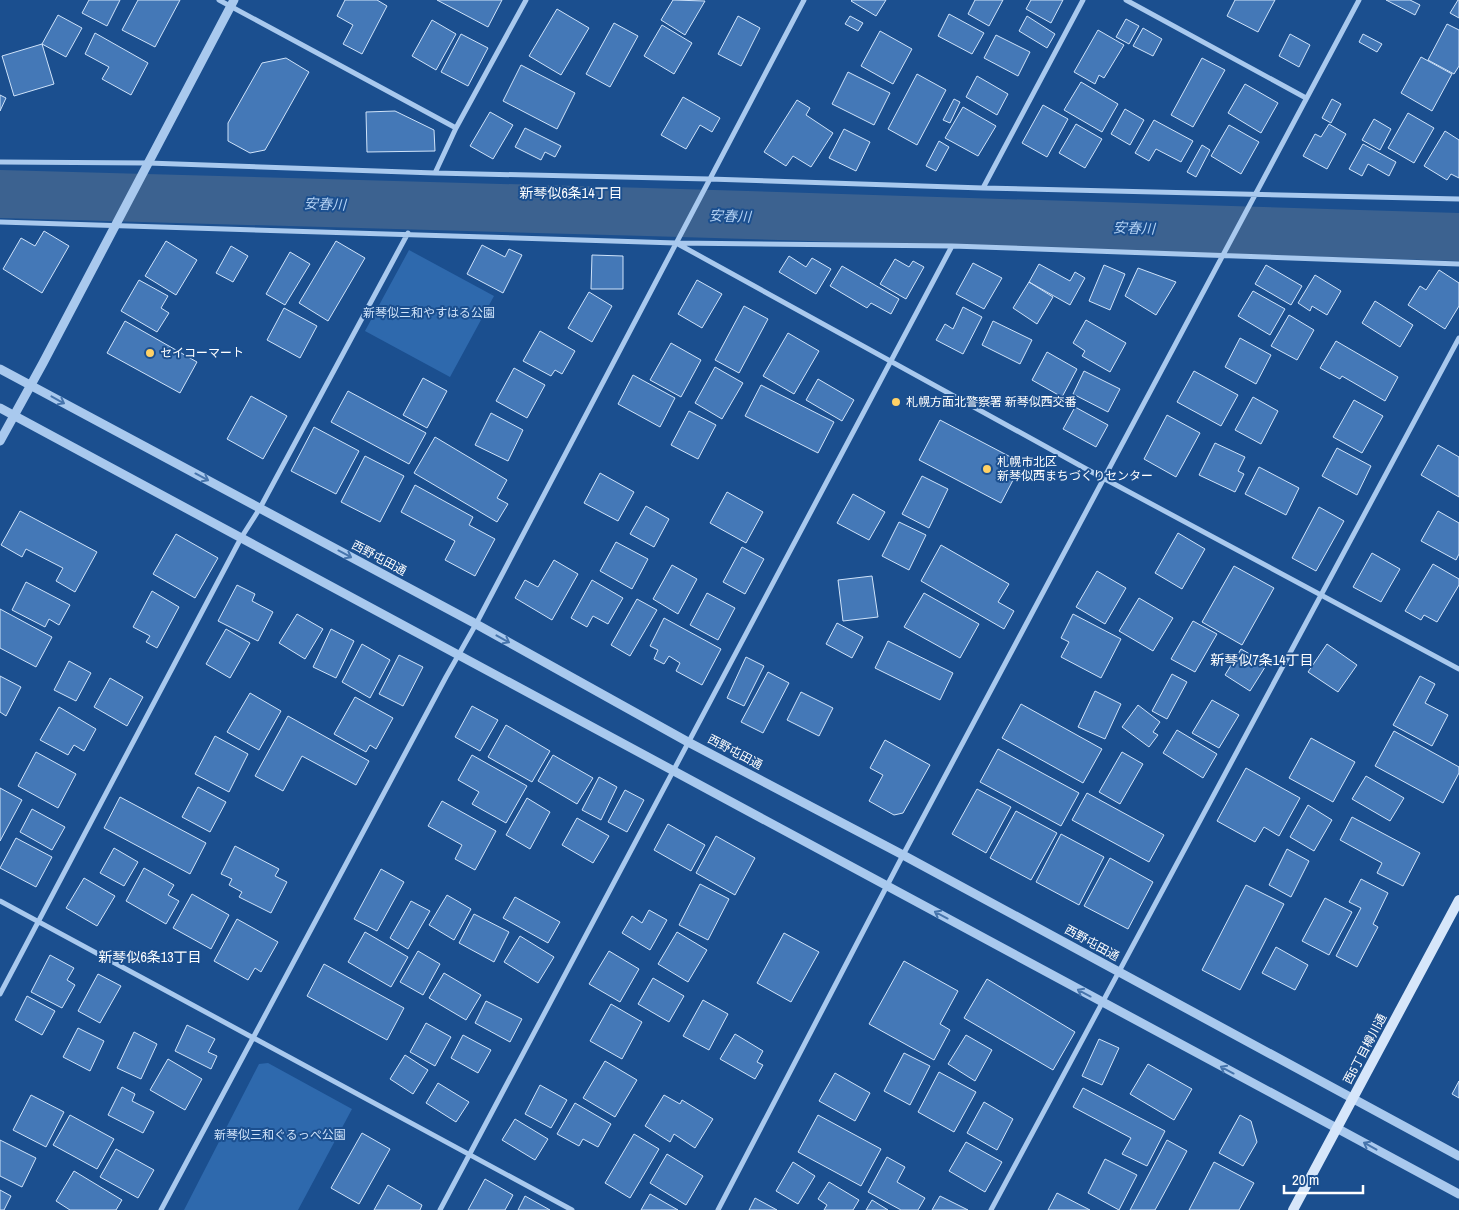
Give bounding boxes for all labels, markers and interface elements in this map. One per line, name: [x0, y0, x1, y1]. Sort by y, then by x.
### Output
district label: 新琴似6条14丁目: [519, 184, 623, 202]
water label: 安春川: [304, 194, 348, 214]
water label: 安春川: [709, 206, 753, 226]
water label: 安春川: [1113, 218, 1157, 238]
park label: 新琴似三和やすはる公園: [363, 305, 495, 321]
place label: セイコーマート: [160, 345, 244, 361]
marker: セイコーマート: [144, 347, 156, 359]
place label: 札幌方面北警察署 新琴似西交番: [906, 394, 1077, 410]
one-way arrow: [50, 396, 65, 406]
marker: 札幌方面北警察署 新琴似西交番: [890, 396, 902, 408]
place label: 札幌市北区 新琴似西まちづくりセンター: [997, 454, 1153, 484]
marker: 札幌市北区 新琴似西まちづくりセンター: [981, 463, 993, 475]
one-way arrow: [194, 472, 209, 482]
street label: 西野屯田通: [349, 537, 409, 579]
one-way arrow: [337, 549, 351, 559]
one-way arrow: [495, 635, 510, 644]
district label: 新琴似7条14丁目: [1210, 651, 1314, 669]
street label: 西野屯田通: [705, 731, 765, 773]
one-way arrow: [933, 910, 948, 920]
street label: 西野屯田通: [1062, 921, 1122, 965]
district label: 新琴似6条13丁目: [98, 948, 202, 966]
one-way arrow: [1077, 987, 1091, 997]
street label: 西5丁目樽川通: [1340, 1011, 1390, 1087]
one-way arrow: [1219, 1065, 1234, 1075]
park label: 新琴似三和ぐるっぺ公園: [214, 1127, 346, 1143]
one-way arrow: [1363, 1141, 1378, 1150]
scale bar: [1284, 1162, 1363, 1194]
text: 20 m: [1292, 1169, 1319, 1190]

